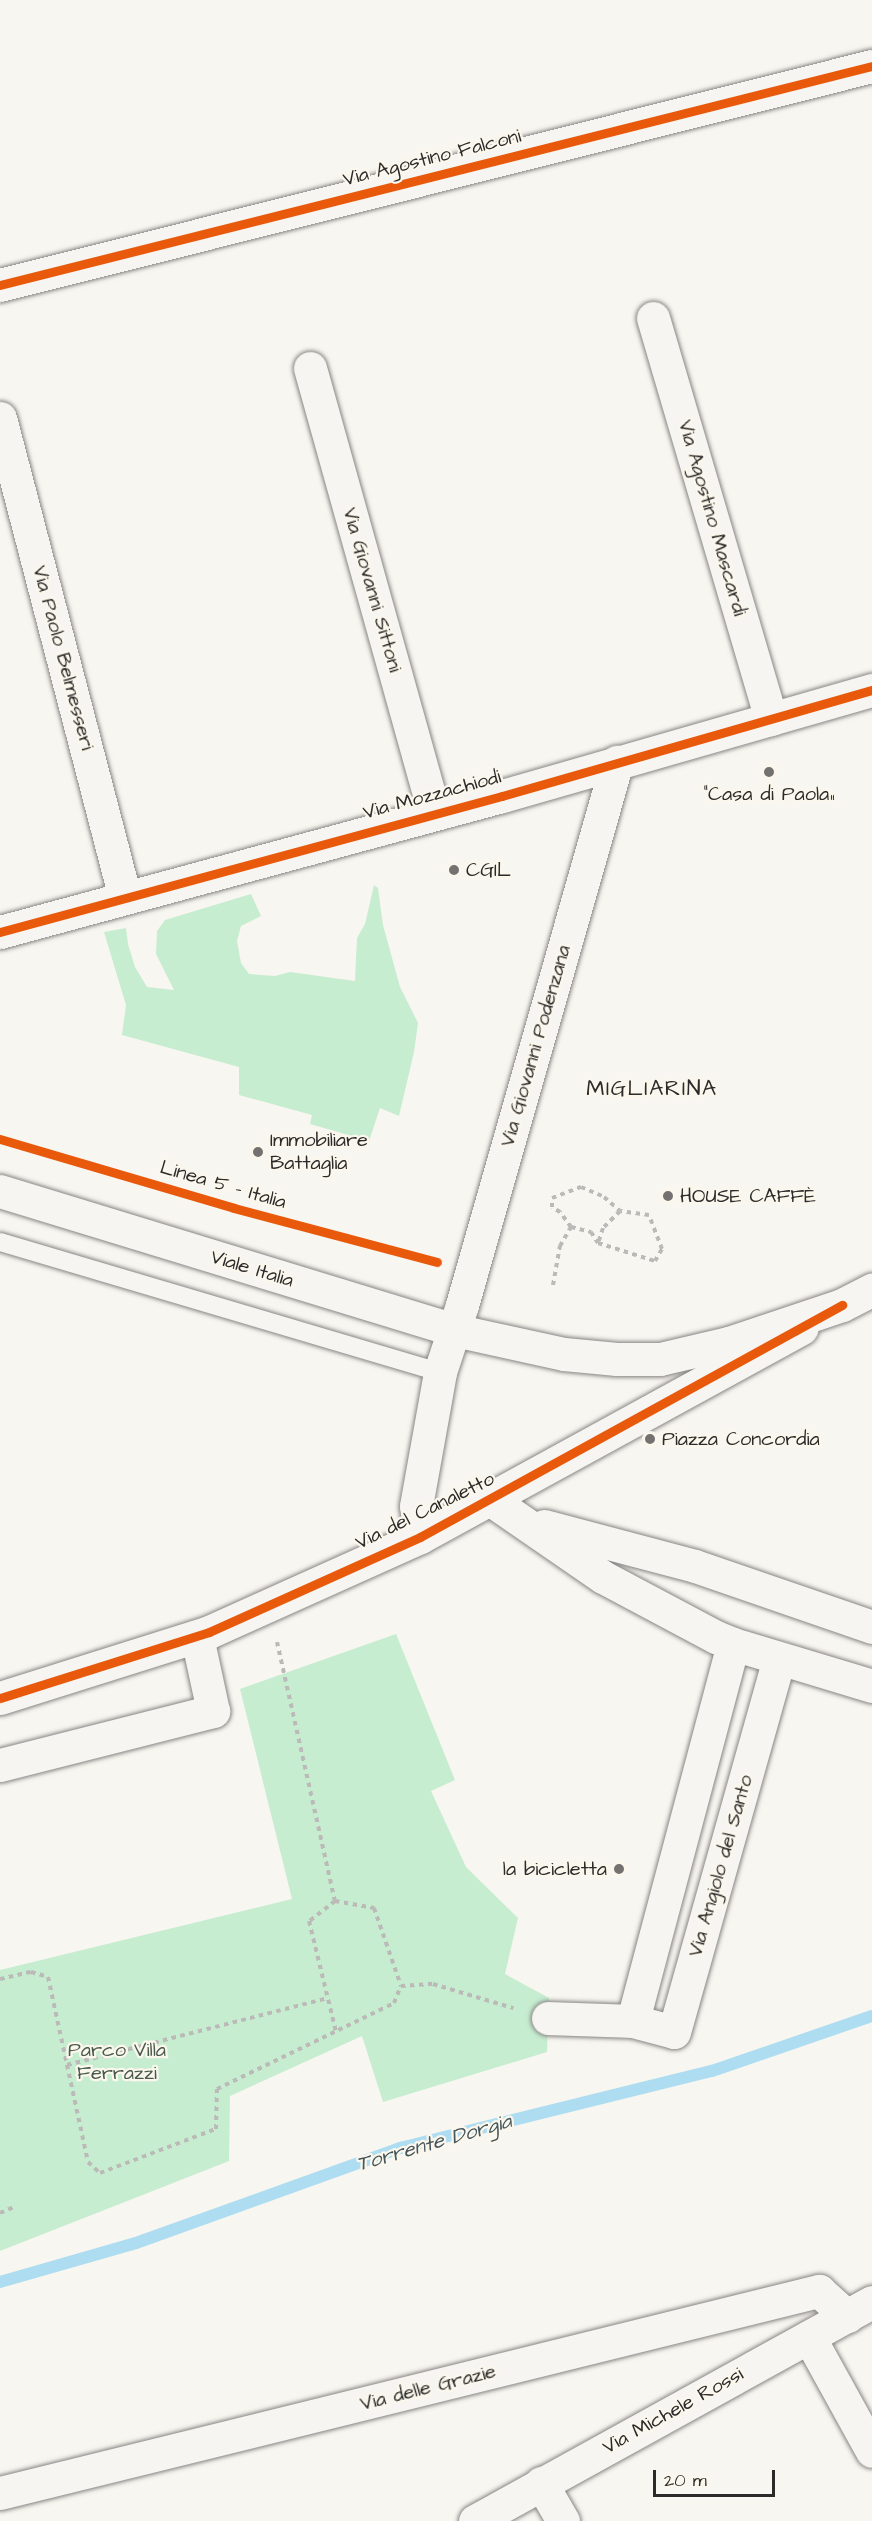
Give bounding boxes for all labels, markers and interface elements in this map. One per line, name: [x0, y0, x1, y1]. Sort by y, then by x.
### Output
street label: Via Agostino Falconi: [340, 124, 524, 192]
street label: Via Agostino Mascardi: [673, 417, 751, 619]
street label: Via Giovanni Sittoni: [337, 505, 407, 675]
street label: Via Paolo Belmesseri: [27, 563, 99, 753]
street label: Via Mozzachiodi: [360, 765, 504, 825]
marker: “Casa di Paola„: [762, 765, 776, 779]
place label: “Casa di Paola„: [703, 782, 835, 806]
place label: CGIL: [466, 858, 511, 882]
marker: CGIL: [447, 863, 461, 877]
street label: Via Giovanni Podenzana: [496, 942, 576, 1150]
district label: MIGLIARINA: [586, 1076, 718, 1102]
place label: Immobiliare Battaglia: [270, 1128, 368, 1175]
marker: Immobiliare Battaglia: [251, 1145, 265, 1159]
street label: Linea 5 - Italia: [157, 1156, 289, 1214]
place label: HOUSE CAFFÈ: [680, 1184, 816, 1208]
marker: HOUSE CAFFÈ: [661, 1189, 675, 1203]
street label: Viale Italia: [208, 1245, 296, 1293]
place label: Piazza Concordia: [662, 1427, 820, 1451]
marker: Piazza Concordia: [643, 1432, 657, 1446]
street label: Via del Canaletto: [351, 1467, 499, 1555]
street label: Via Angiolo del Santo: [684, 1772, 758, 1960]
place label: la bicicletta: [503, 1857, 607, 1881]
marker: la bicicletta: [612, 1862, 626, 1876]
park label: Parco Villa Ferrazzi: [68, 2039, 166, 2086]
water label: Torrente Dorgia: [354, 2109, 514, 2177]
street label: Via delle Grazie: [358, 2360, 498, 2416]
street label: Via Michele Rossi: [598, 2362, 748, 2460]
scale bar: [656, 2458, 778, 2496]
text: 20 m: [664, 2468, 707, 2493]

